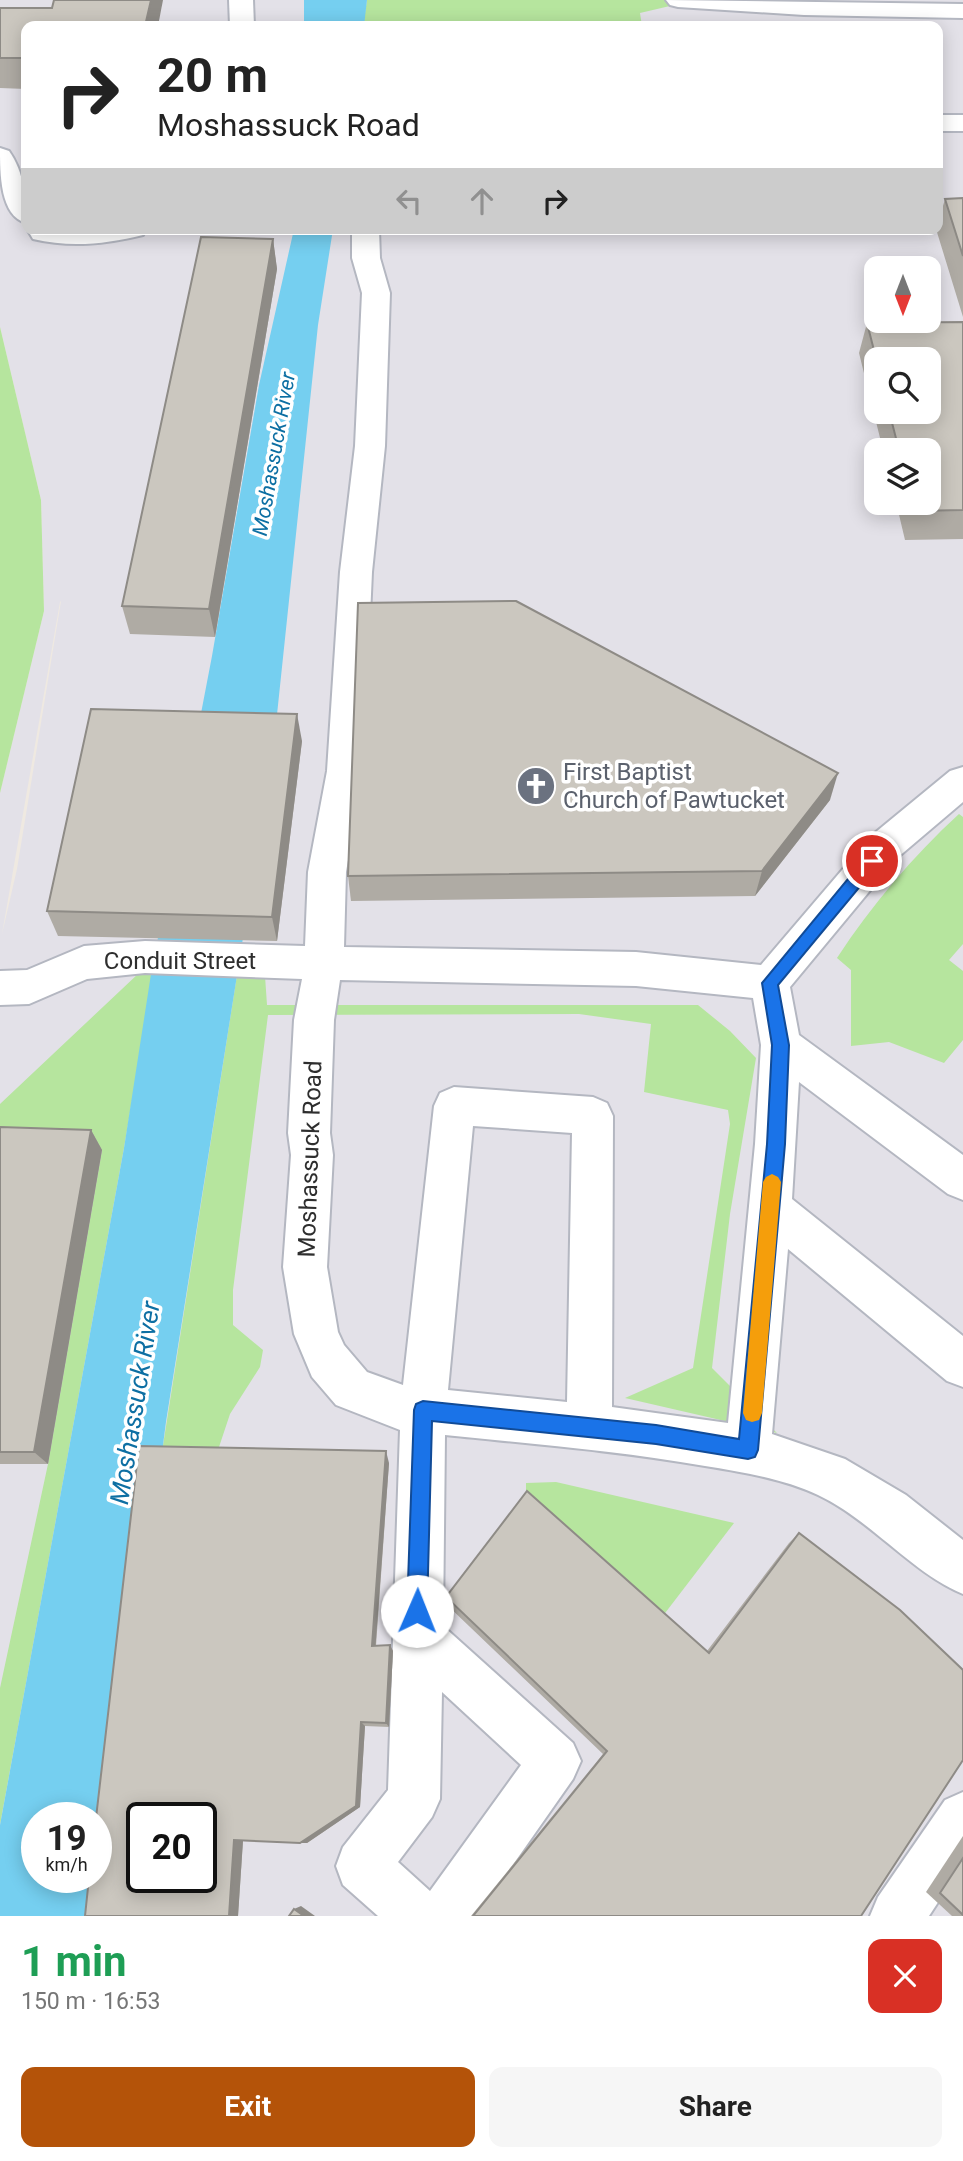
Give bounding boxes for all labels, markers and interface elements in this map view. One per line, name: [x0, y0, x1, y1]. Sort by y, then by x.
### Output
text: 20 m: [157, 47, 268, 104]
icon: right: [42, 49, 133, 140]
text: Moshassuck Road: [157, 106, 420, 144]
icon: left: [390, 182, 428, 220]
icon: ahead: [463, 182, 501, 220]
icon: right: [536, 182, 574, 220]
north arrow: [864, 256, 942, 332]
map controls: [864, 256, 941, 515]
button: search: [864, 347, 941, 424]
water label: Moshassuck River: [248, 369, 300, 538]
button: layers: [864, 438, 941, 515]
place label: First Baptist Church of Pawtucket: [563, 758, 785, 814]
church icon: First Baptist Church of Pawtucket: [515, 765, 557, 807]
pin: [842, 831, 902, 891]
icon: arrive: [853, 842, 891, 880]
street label: Conduit Street: [104, 947, 256, 975]
street label: Moshassuck Road: [293, 1060, 327, 1258]
water label: Moshassuck River: [104, 1298, 166, 1507]
position arrow: [380, 1574, 454, 1648]
speed limit sign: 20: [126, 1802, 217, 1893]
text: 19: [46, 1818, 87, 1859]
text: km/h: [45, 1854, 88, 1875]
text: 1 min: [21, 1937, 127, 1986]
button: close: [868, 1939, 942, 2013]
text: 150 m · 16:53: [21, 1988, 160, 2015]
button: Exit: [21, 2067, 475, 2147]
button: Share: [489, 2067, 942, 2147]

